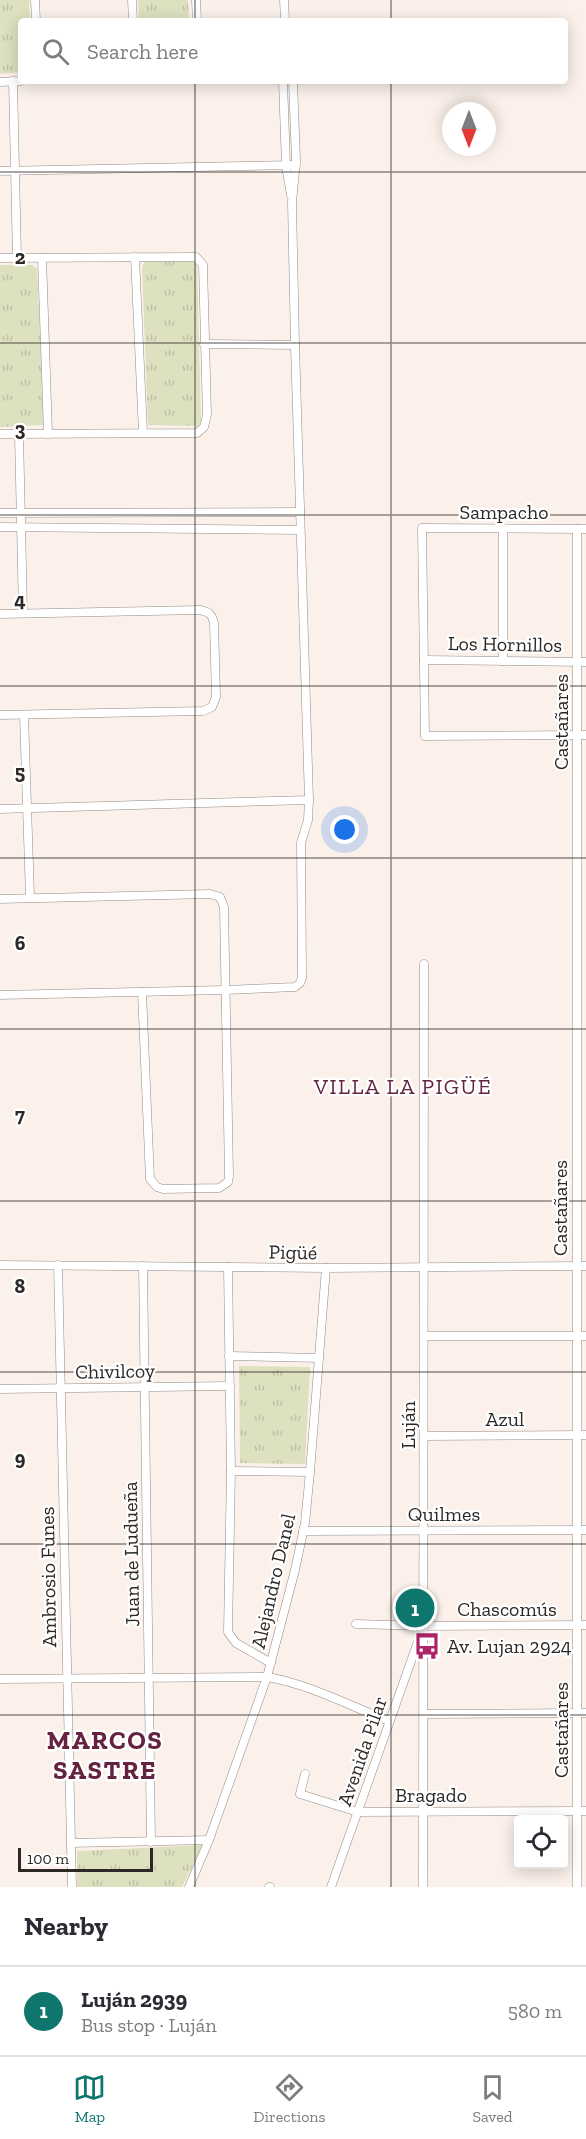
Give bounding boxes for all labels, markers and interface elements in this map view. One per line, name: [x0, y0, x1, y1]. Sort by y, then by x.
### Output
search box: [18, 18, 568, 84]
icon: search: [39, 35, 72, 68]
text: Search here: [87, 38, 198, 65]
north arrow: [442, 102, 496, 156]
text: 2: [15, 245, 26, 269]
text: 3: [15, 417, 26, 441]
street label: Sampacho: [460, 500, 548, 524]
text: 4: [14, 588, 26, 612]
street label: Los Hornillos: [448, 631, 562, 657]
street label: Castañares: [549, 674, 573, 770]
text: 5: [15, 760, 25, 784]
your location: [330, 815, 359, 844]
text: 6: [15, 931, 26, 955]
district label: VILLA LA PIGÜÉ: [313, 1073, 492, 1100]
text: 7: [15, 1103, 25, 1127]
street label: Castañares: [548, 1160, 572, 1256]
street label: Pigüé: [268, 1240, 318, 1264]
text: 8: [15, 1274, 26, 1298]
street label: Chivilcoy: [75, 1358, 156, 1384]
street label: Luján: [396, 1400, 420, 1449]
street label: Azul: [486, 1407, 524, 1431]
text: 9: [15, 1446, 26, 1470]
street label: Juan de Ludueña: [118, 1481, 144, 1627]
street label: Quilmes: [408, 1502, 480, 1526]
street label: Ambrosio Funes: [35, 1506, 61, 1648]
street label: Alejandro Danel: [246, 1511, 300, 1651]
pin: 1: [396, 1586, 434, 1630]
street label: Chascomús: [457, 1597, 557, 1621]
bus stop icon: Av. Lujan 2924: [412, 1631, 442, 1661]
place label: Av. Lujan 2924: [447, 1634, 572, 1658]
street label: Castañares: [549, 1682, 573, 1778]
street label: Avenida Pilar: [332, 1693, 392, 1809]
district label: MARCOS SASTRE: [47, 1724, 163, 1786]
street label: Bragado: [395, 1783, 467, 1807]
map controls: [514, 1815, 568, 1869]
button: locate: [514, 1815, 568, 1869]
scale bar: [18, 1845, 153, 1872]
text: 100 m: [27, 1849, 69, 1868]
text: Nearby: [24, 1910, 108, 1942]
text: Luján 2939: [81, 1986, 187, 2013]
text: 1: [39, 1999, 48, 2023]
text: 580 m: [508, 1999, 562, 2023]
text: Bus stop · Luján: [81, 2013, 217, 2037]
tab: Map: [73, 2071, 106, 2126]
tab: Directions: [253, 2071, 326, 2126]
tab: Saved: [472, 2071, 513, 2126]

